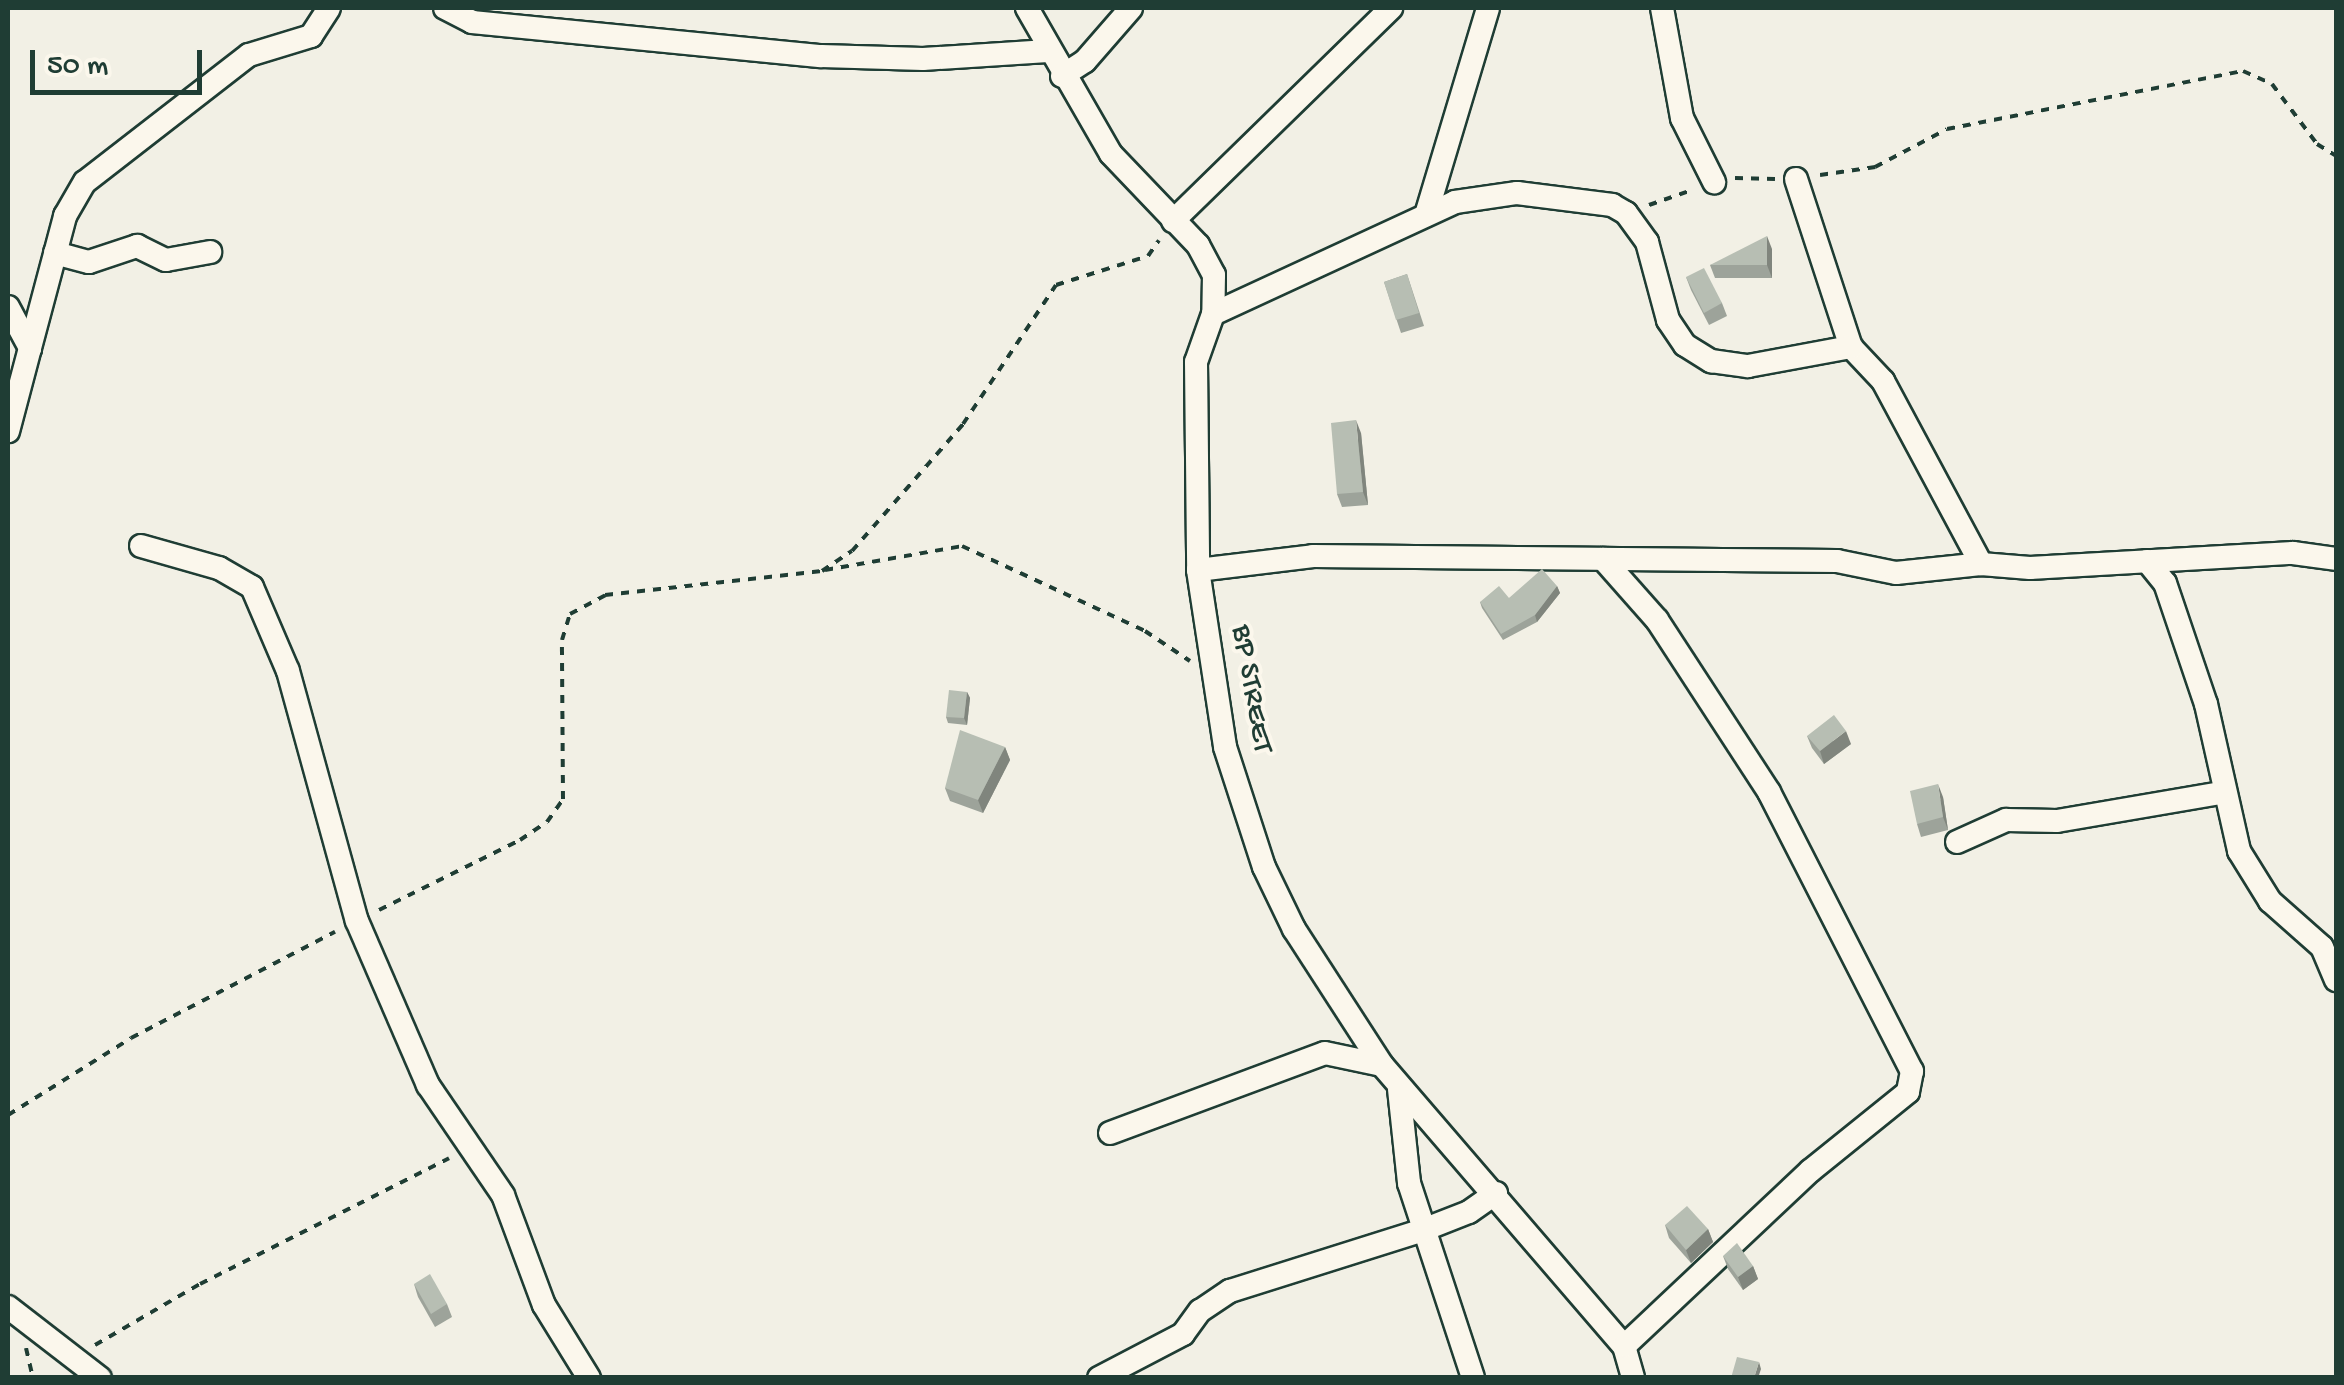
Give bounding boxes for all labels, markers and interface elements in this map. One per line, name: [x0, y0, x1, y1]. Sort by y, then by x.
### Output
scale bar: [35, 30, 208, 92]
text: 50 m: [47, 50, 108, 85]
street label: BP STREET: [1221, 622, 1279, 756]

